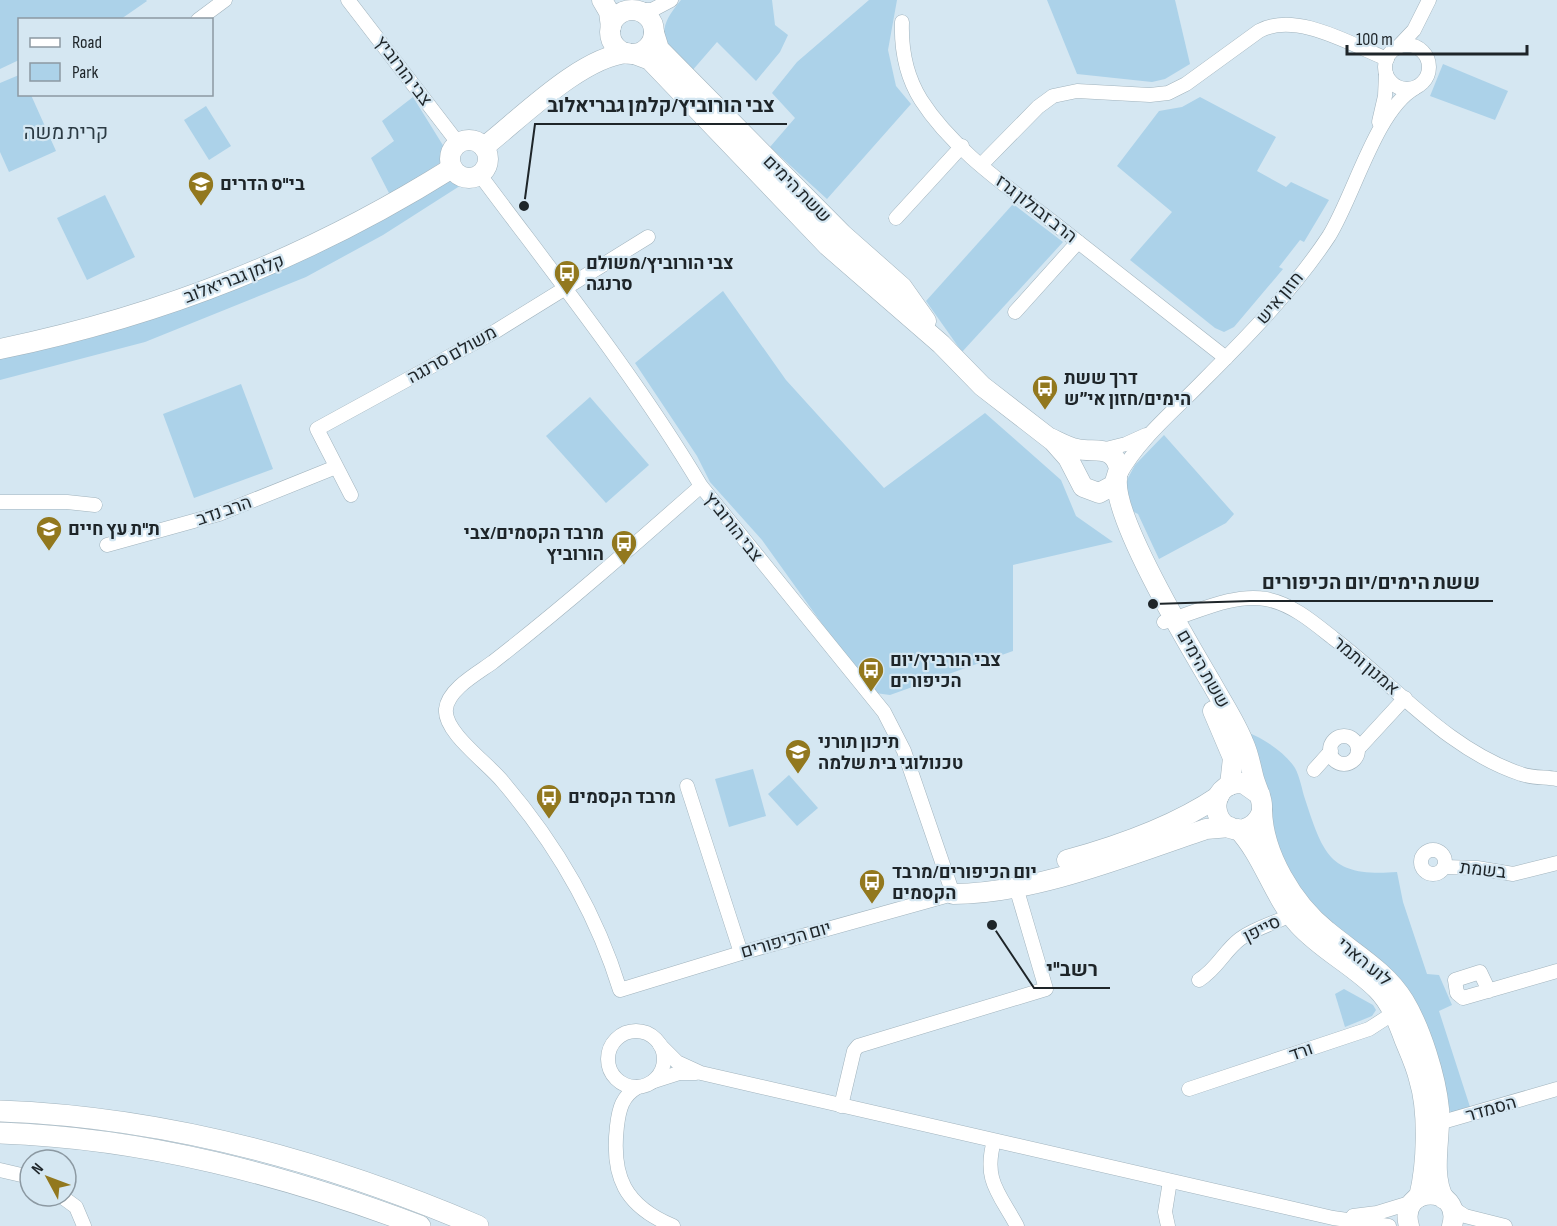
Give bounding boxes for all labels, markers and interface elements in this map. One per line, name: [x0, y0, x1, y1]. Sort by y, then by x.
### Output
legend: [18, 18, 213, 96]
scale bar: [1347, 18, 1527, 56]
text: 100 m: [1356, 29, 1393, 50]
text: Road: [72, 32, 102, 53]
street label: צבי הורוביץ: [370, 32, 436, 110]
text: Park: [72, 62, 98, 83]
callout: צבי הורוביץ/קלמן גבריאלוב: [535, 86, 787, 124]
text: צבי הורוביץ/קלמן גבריאלוב: [547, 94, 775, 118]
district label: קרית משה: [24, 121, 108, 145]
street label: ששת הימים: [759, 151, 835, 227]
school or university icon: בי"ס הדרים: [186, 169, 216, 207]
street label: הרב זבולון גרז: [991, 171, 1081, 247]
place label: בי"ס הדרים: [220, 174, 305, 195]
street label: קלמן גבריאלוב: [181, 250, 287, 308]
place label: צבי הורוביץ/משולם סרנגה: [586, 253, 734, 295]
bus stop icon: צבי הורוביץ/משולם סרנגה: [552, 258, 582, 296]
street label: חזון איש: [1252, 268, 1308, 328]
street label: משולם סרנגה: [404, 322, 500, 388]
place label: דרך ששת הימים/חזון אי״ש: [1064, 368, 1191, 410]
bus stop icon: דרך ששת הימים/חזון אי״ש: [1030, 373, 1060, 411]
street label: צבי הורוביץ: [699, 488, 767, 566]
street label: הרב נדב: [194, 492, 254, 530]
school or university icon: ת"ת עץ חיים: [34, 514, 64, 552]
place label: ת"ת עץ חיים: [68, 519, 160, 540]
place label: מרבד הקסמים/צבי הורוביץ: [464, 523, 604, 565]
bus stop icon: מרבד הקסמים/צבי הורוביץ: [609, 528, 639, 566]
callout: ששת הימים/יום הכיפורים: [1250, 563, 1493, 601]
text: ששת הימים/יום הכיפורים: [1262, 571, 1480, 595]
street label: ששת הימים: [1172, 626, 1234, 712]
street label: אמנון ותמר: [1329, 632, 1403, 700]
place label: צבי הורביץ/יום הכיפורים: [890, 650, 1001, 692]
bus stop icon: צבי הורביץ/יום הכיפורים: [856, 655, 886, 693]
place label: תיכון תורני טכנולוגי בית שלמה: [818, 732, 963, 774]
school or university icon: תיכון תורני טכנולוגי בית שלמה: [783, 737, 813, 775]
bus stop icon: מרבד הקסמים: [534, 782, 564, 820]
place label: מרבד הקסמים: [568, 787, 676, 808]
street label: בשמת: [1459, 857, 1508, 883]
place label: יום הכיפורים/מרבד הקסמים: [892, 862, 1037, 904]
bus stop icon: יום הכיפורים/מרבד הקסמים: [857, 867, 887, 905]
street label: סייפן: [1240, 911, 1284, 947]
street label: יום הכיפורים: [738, 917, 834, 963]
street label: לוע הארי: [1333, 933, 1395, 991]
callout: רשב"י: [1034, 950, 1110, 988]
text: רשב"י: [1046, 958, 1098, 982]
street label: ורד: [1286, 1038, 1316, 1066]
street label: הסמדר: [1463, 1092, 1519, 1126]
north arrow: [18, 1148, 78, 1208]
text: N: [28, 1160, 48, 1179]

